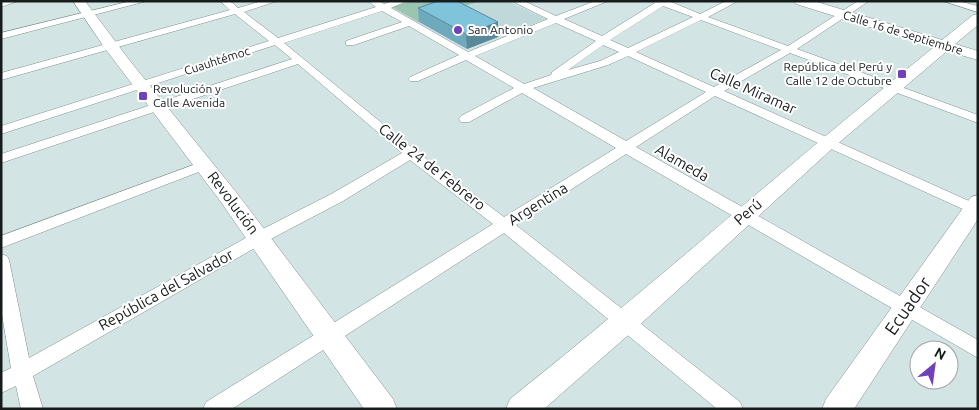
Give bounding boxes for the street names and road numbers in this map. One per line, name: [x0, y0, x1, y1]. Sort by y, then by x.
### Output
street label: Calle 16 de Septiembre: [842, 8, 965, 57]
street label: Cuauhtémoc: [182, 44, 252, 77]
street label: Calle Miramar: [707, 64, 799, 117]
street label: Calle 24 de Febrero: [376, 120, 489, 214]
street label: Alameda: [652, 140, 712, 185]
street label: Revolución: [204, 168, 262, 237]
street label: Argentina: [505, 179, 571, 228]
street label: Perú: [730, 195, 765, 228]
street label: República del Salvador: [95, 245, 236, 334]
street label: Ecuador: [880, 273, 934, 338]

